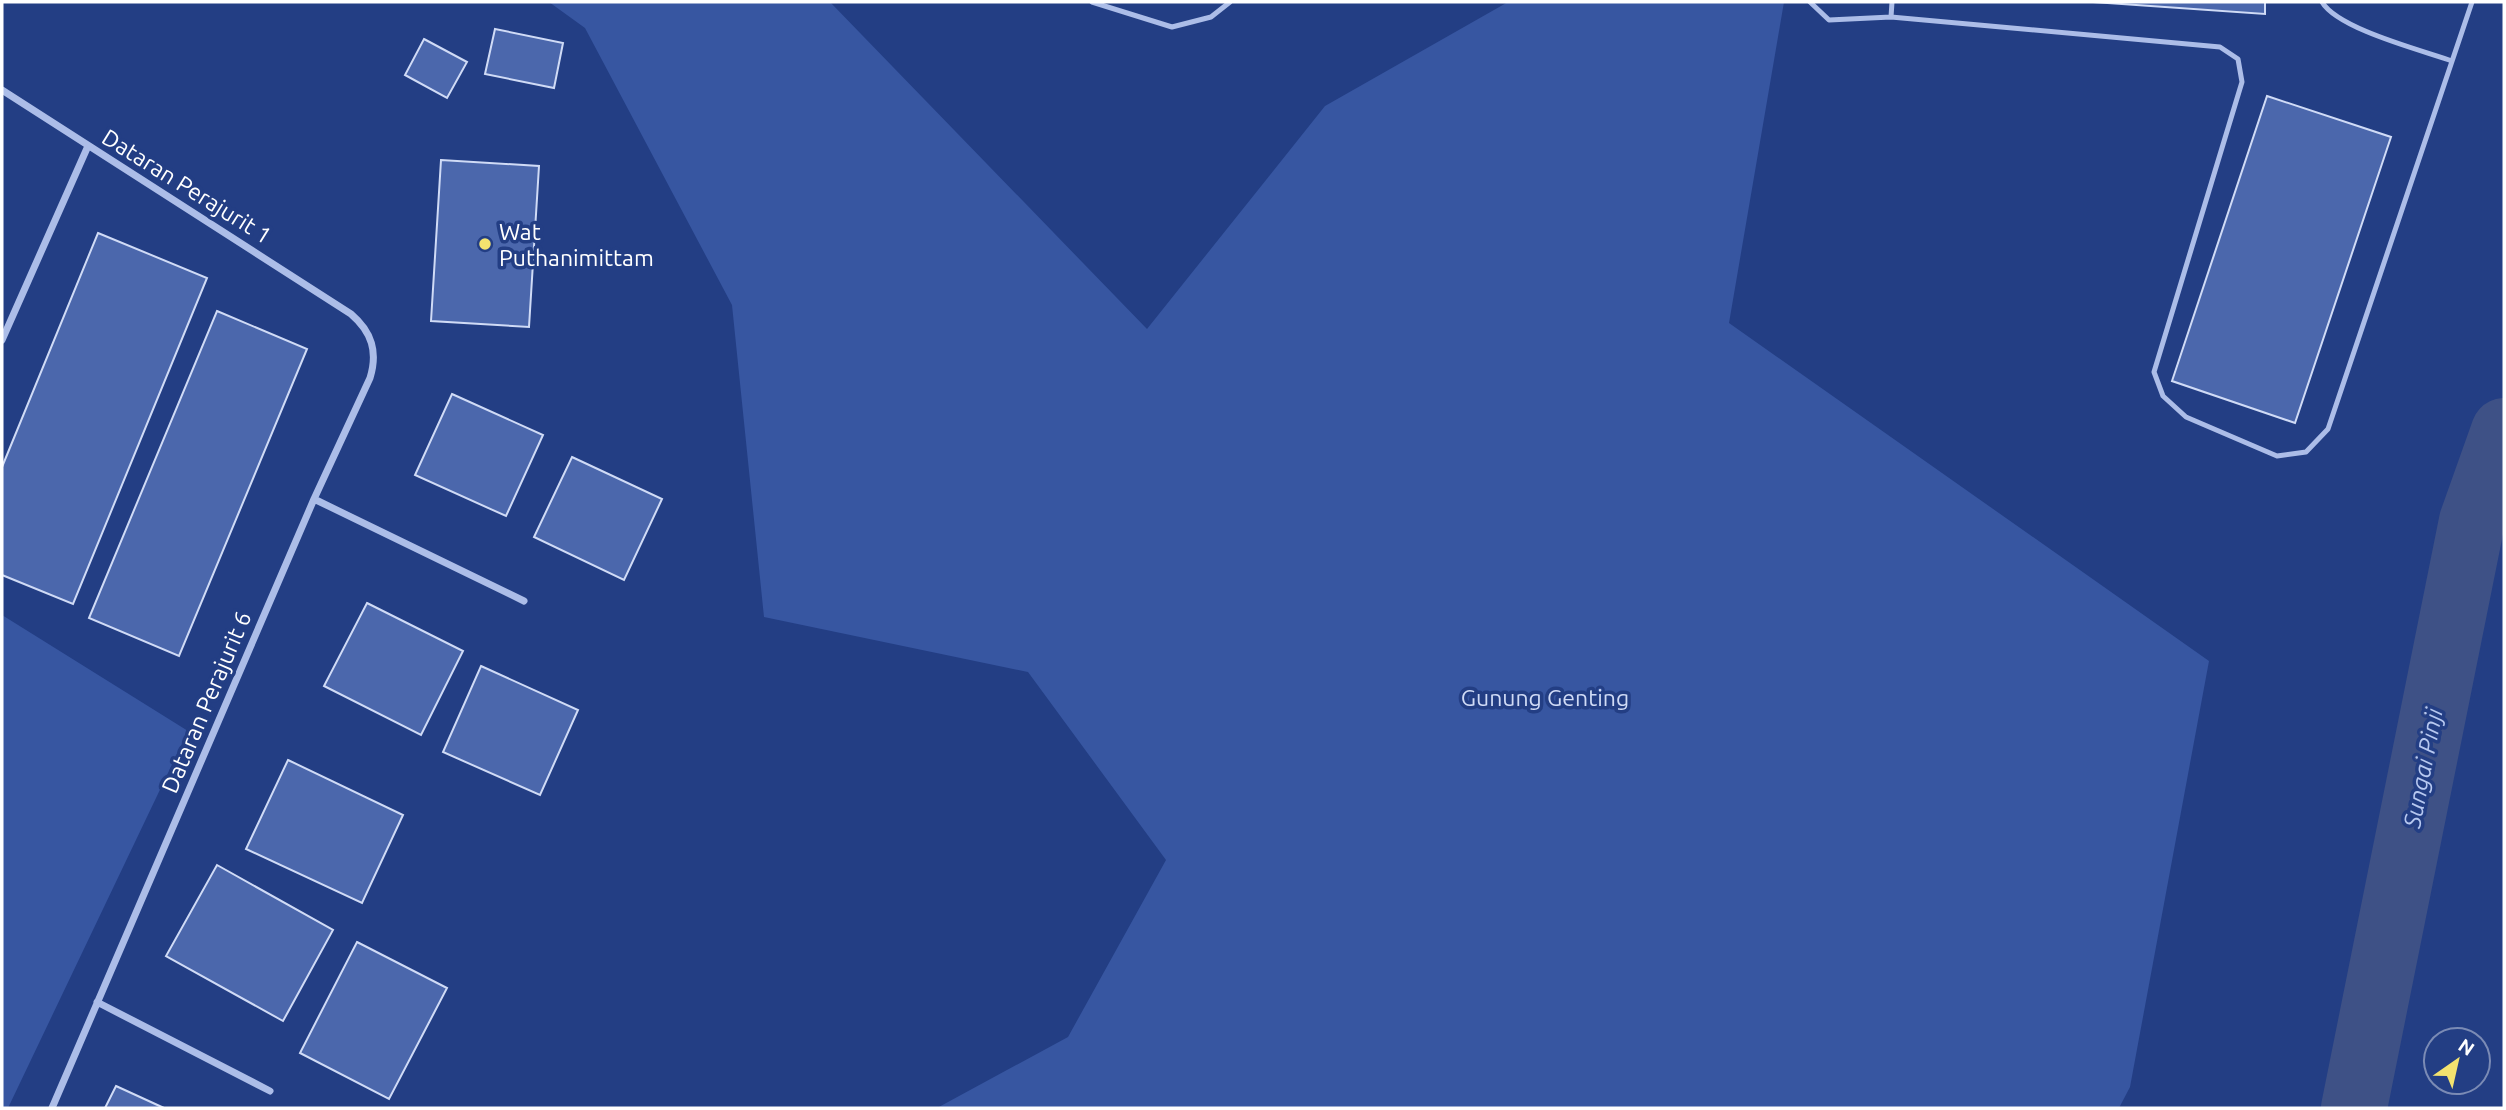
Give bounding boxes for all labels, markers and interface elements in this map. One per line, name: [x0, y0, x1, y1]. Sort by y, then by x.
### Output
street label: Dataran Perajurit 1: [98, 124, 276, 248]
place label: Wat Puthanimittam: [499, 219, 654, 270]
marker: Wat Puthanimittam: [477, 236, 493, 252]
street label: Dataran Perajurit 6: [156, 608, 256, 796]
park label: Gunung Genting: [1461, 685, 1629, 710]
water label: Sungai Pinji: [2398, 705, 2448, 831]
north arrow: [2422, 1026, 2492, 1096]
text: N: [2454, 1034, 2479, 1060]

